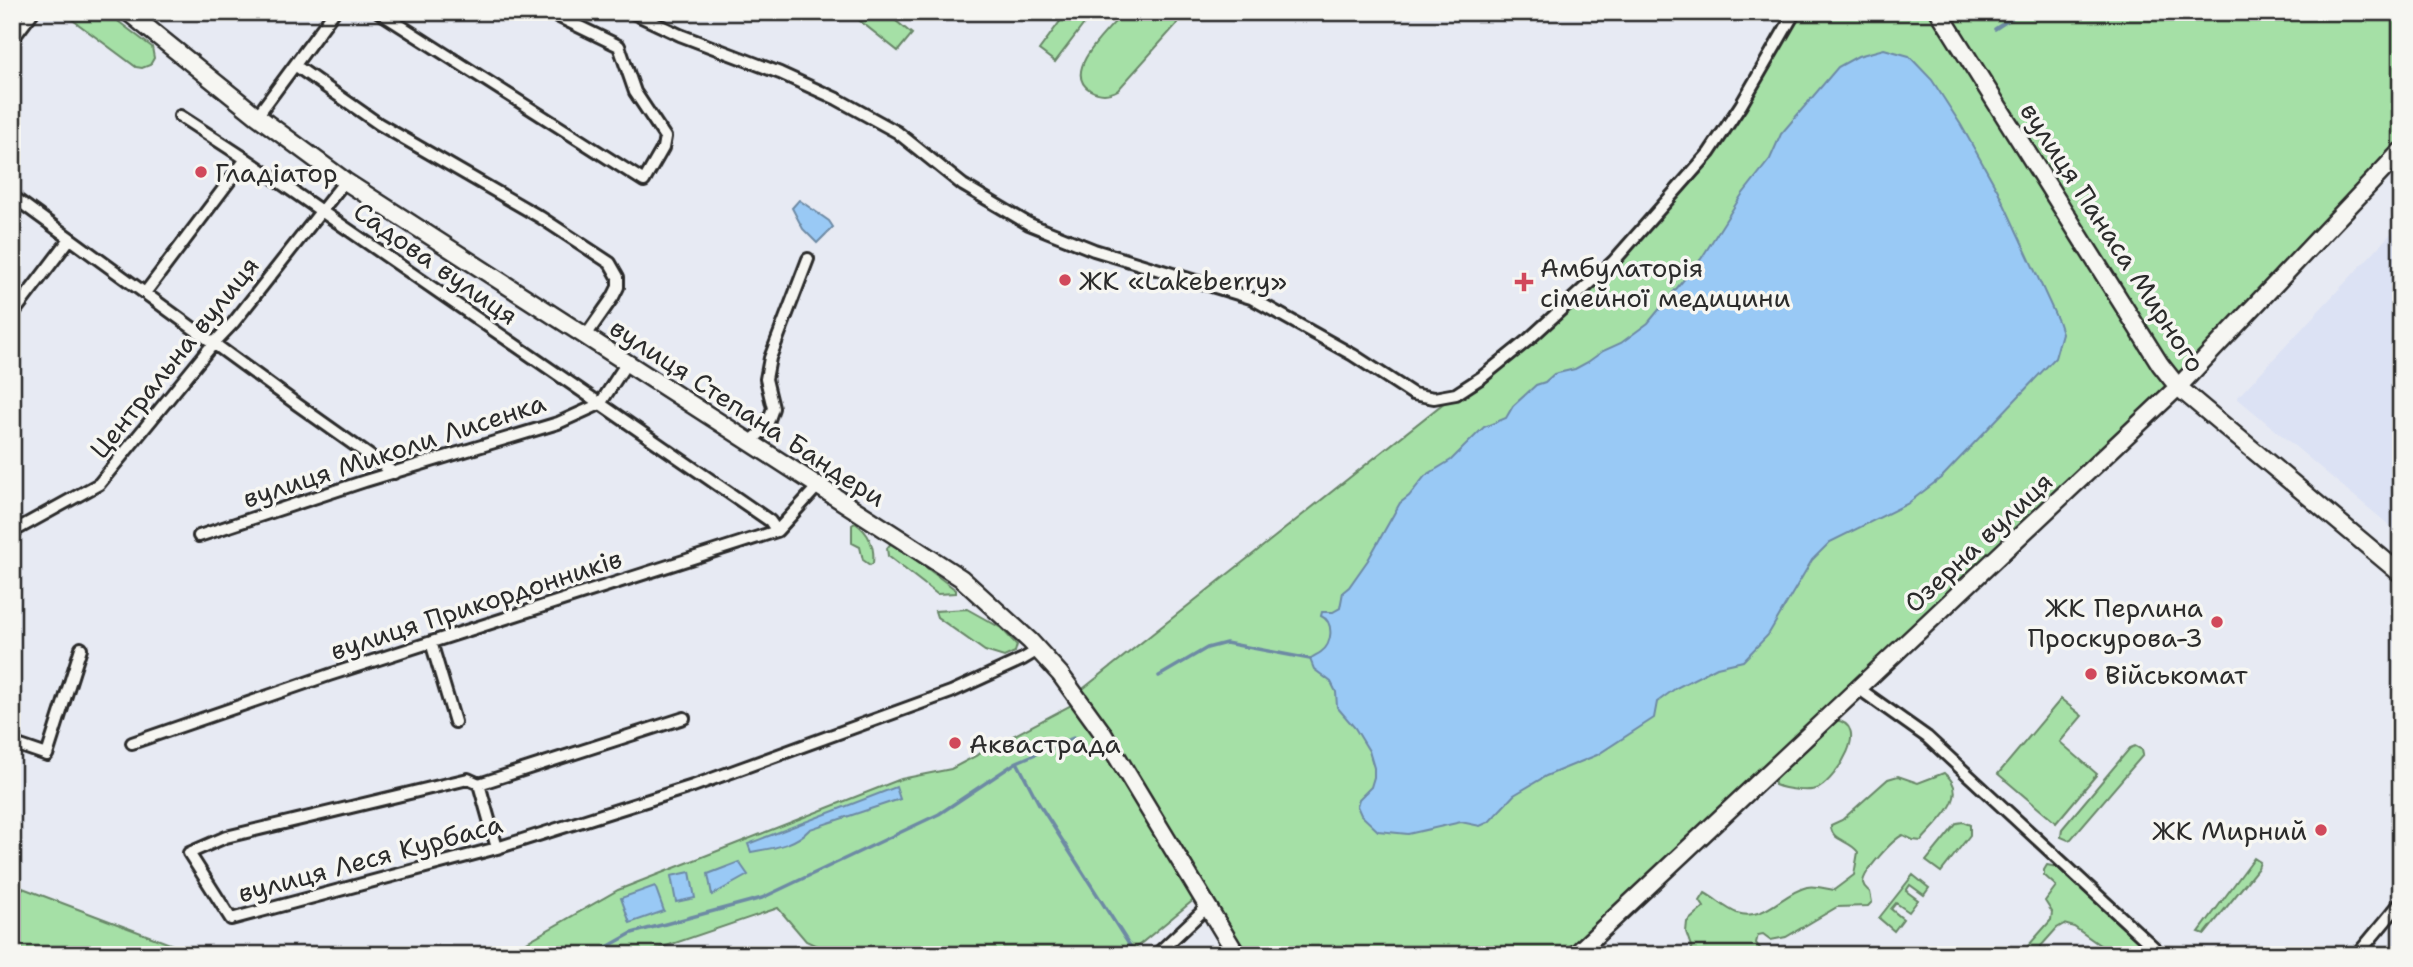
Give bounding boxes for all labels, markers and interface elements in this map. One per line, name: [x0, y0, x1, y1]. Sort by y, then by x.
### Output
street label: вулиця Панаса Мирного: [2012, 95, 2214, 379]
place label: Гладіатор: [215, 155, 338, 190]
marker: Гладіатор: [193, 164, 209, 180]
street label: Садова вулиця: [347, 193, 525, 333]
street label: Центральна вулиця: [82, 249, 266, 465]
place label: Амбулаторія сімейної медицини: [1540, 250, 1791, 315]
place label: ЖК «Lakeberry»: [1079, 263, 1287, 298]
marker: ЖК «Lakeberry»: [1057, 272, 1073, 288]
marker: Амбулаторія сімейної медицини: [1514, 272, 1534, 292]
street label: вулиця Степана Бандери: [603, 310, 893, 514]
street label: вулиця Миколи Лисенка: [238, 384, 550, 516]
street label: Озерна вулиця: [1896, 464, 2060, 620]
street label: вулиця Прикордонників: [326, 540, 626, 668]
place label: ЖК Перлина Проскурова-3: [2028, 590, 2203, 655]
marker: ЖК Перлина Проскурова-3: [2209, 614, 2225, 630]
place label: Військомат: [2105, 657, 2248, 692]
marker: Військомат: [2083, 666, 2099, 682]
place label: Аквастрада: [969, 726, 1121, 761]
marker: Аквастрада: [947, 735, 963, 751]
street label: вулиця Леся Курбаса: [234, 806, 506, 910]
place label: ЖК Мирний: [2152, 813, 2307, 848]
marker: ЖК Мирний: [2313, 822, 2329, 838]

